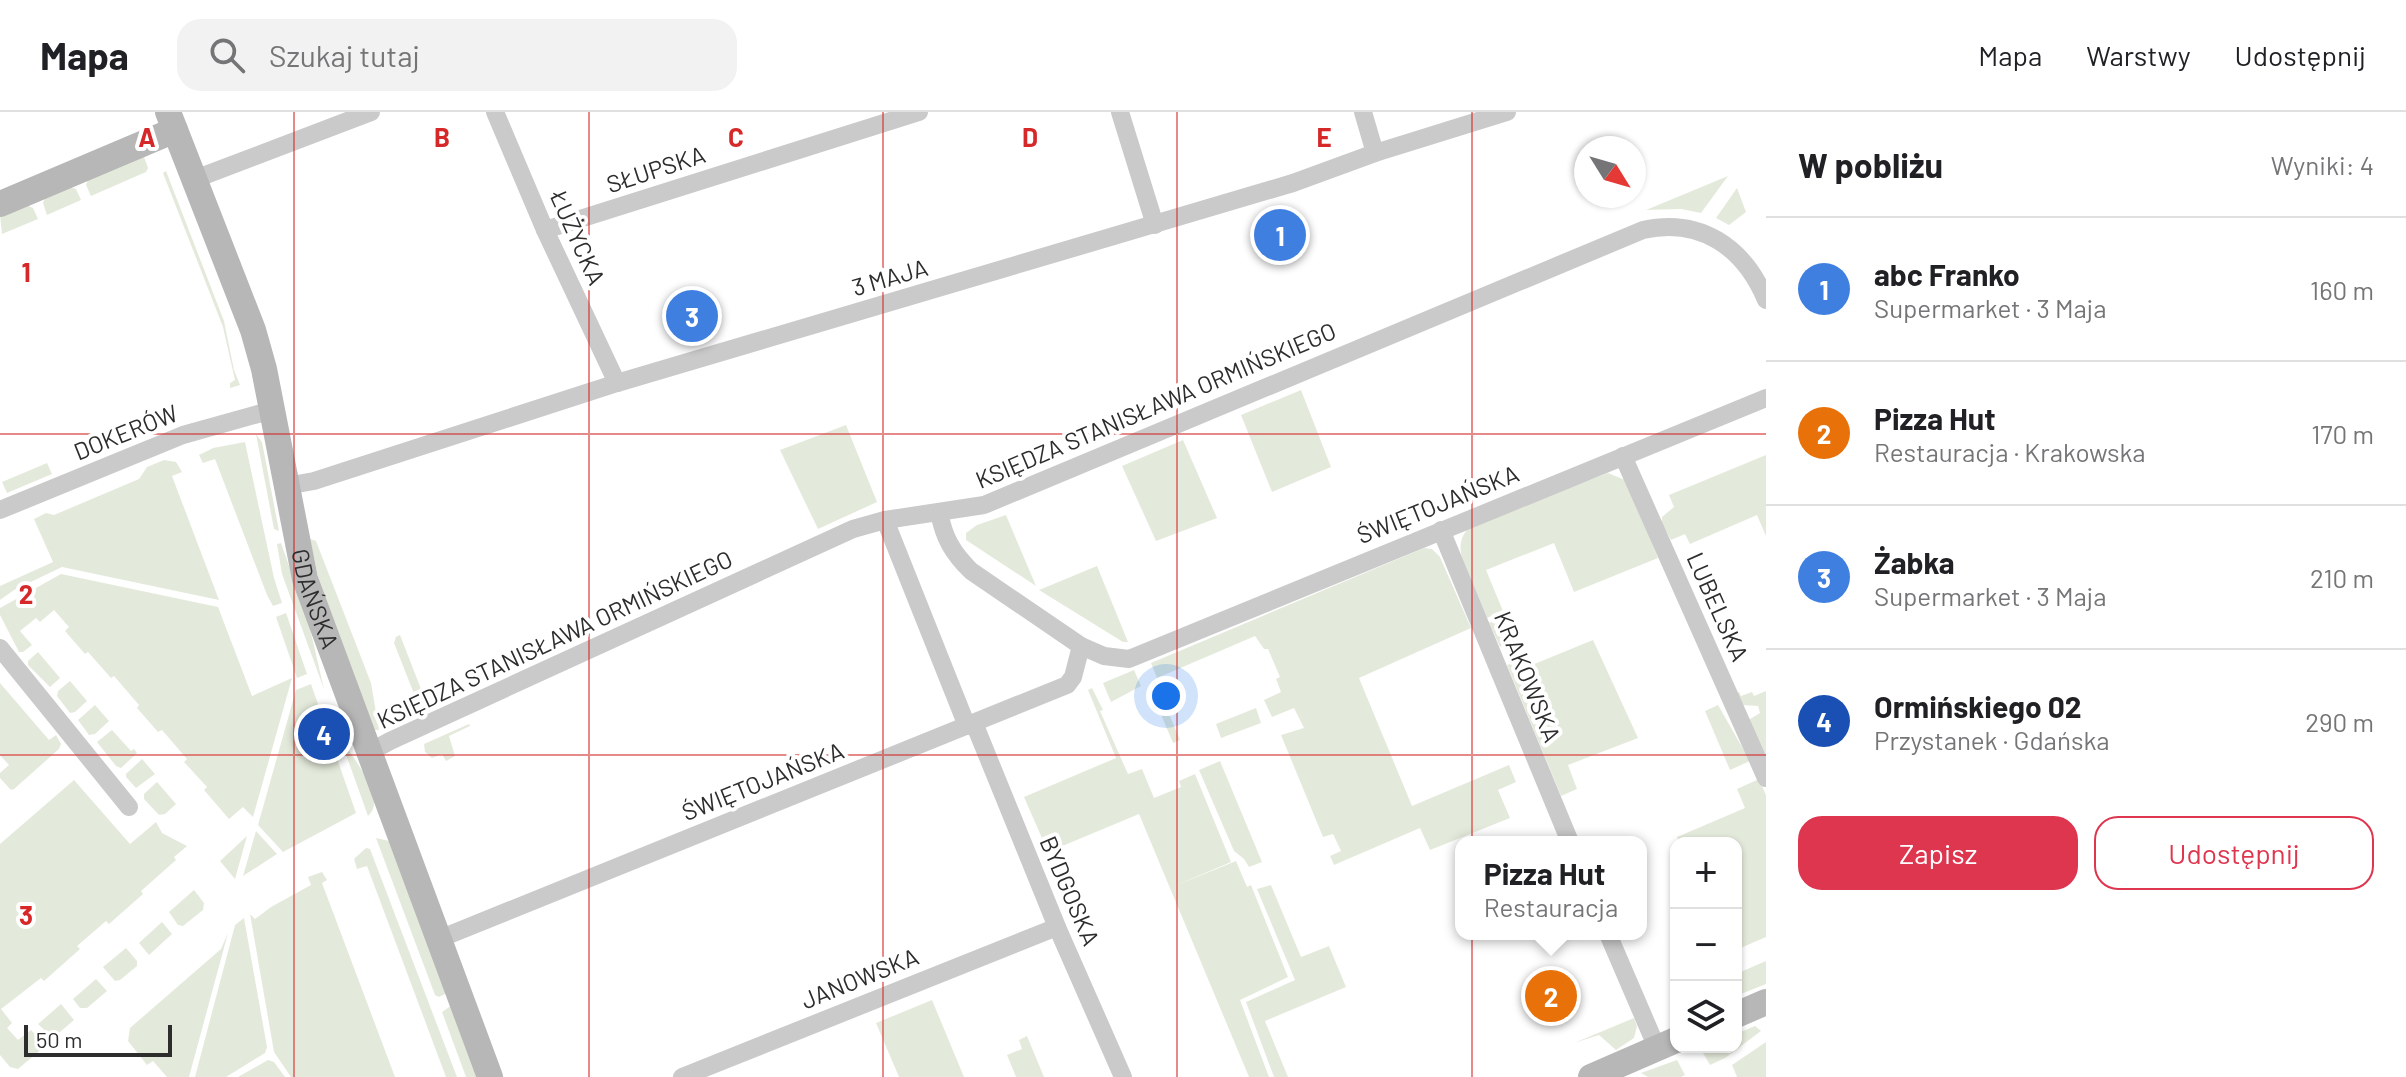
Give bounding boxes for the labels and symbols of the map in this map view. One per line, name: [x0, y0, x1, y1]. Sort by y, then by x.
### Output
text: A: [138, 121, 156, 152]
text: B: [434, 121, 450, 152]
text: C: [728, 121, 744, 152]
text: D: [1022, 121, 1038, 152]
text: E: [1316, 121, 1332, 152]
north arrow: [1574, 136, 1646, 208]
street label: SŁUPSKA: [603, 139, 709, 198]
street label: ŁUŻYCKA: [544, 185, 612, 289]
pin: 1: [1254, 205, 1306, 265]
street label: 3 MAJA: [848, 252, 931, 301]
text: 1: [21, 256, 31, 287]
pin: 3: [666, 286, 718, 346]
street label: KSIĘDZA STANISŁAWA ORMIŃSKIEGO: [971, 315, 1340, 494]
street label: DOKERÓW: [69, 398, 182, 466]
street label: ŚWIĘTOJAŃSKA: [1352, 458, 1523, 549]
street label: KSIĘDZA STANISŁAWA ORMIŃSKIEGO: [372, 543, 737, 734]
street label: GDAŃSKA: [286, 546, 346, 652]
street label: LUBELSKA: [1681, 547, 1755, 665]
text: 2: [19, 578, 33, 609]
street label: KRAKOWSKA: [1489, 607, 1568, 746]
your location: [1146, 676, 1186, 716]
pin: 4: [298, 704, 350, 764]
street label: ŚWIĘTOJAŃSKA: [677, 735, 848, 826]
street label: BYDGOSKA: [1034, 831, 1106, 950]
text: 3: [19, 899, 33, 930]
street label: JANOWSKA: [797, 941, 922, 1014]
pin: 2: [1525, 966, 1577, 1026]
scale bar: [24, 1021, 172, 1057]

